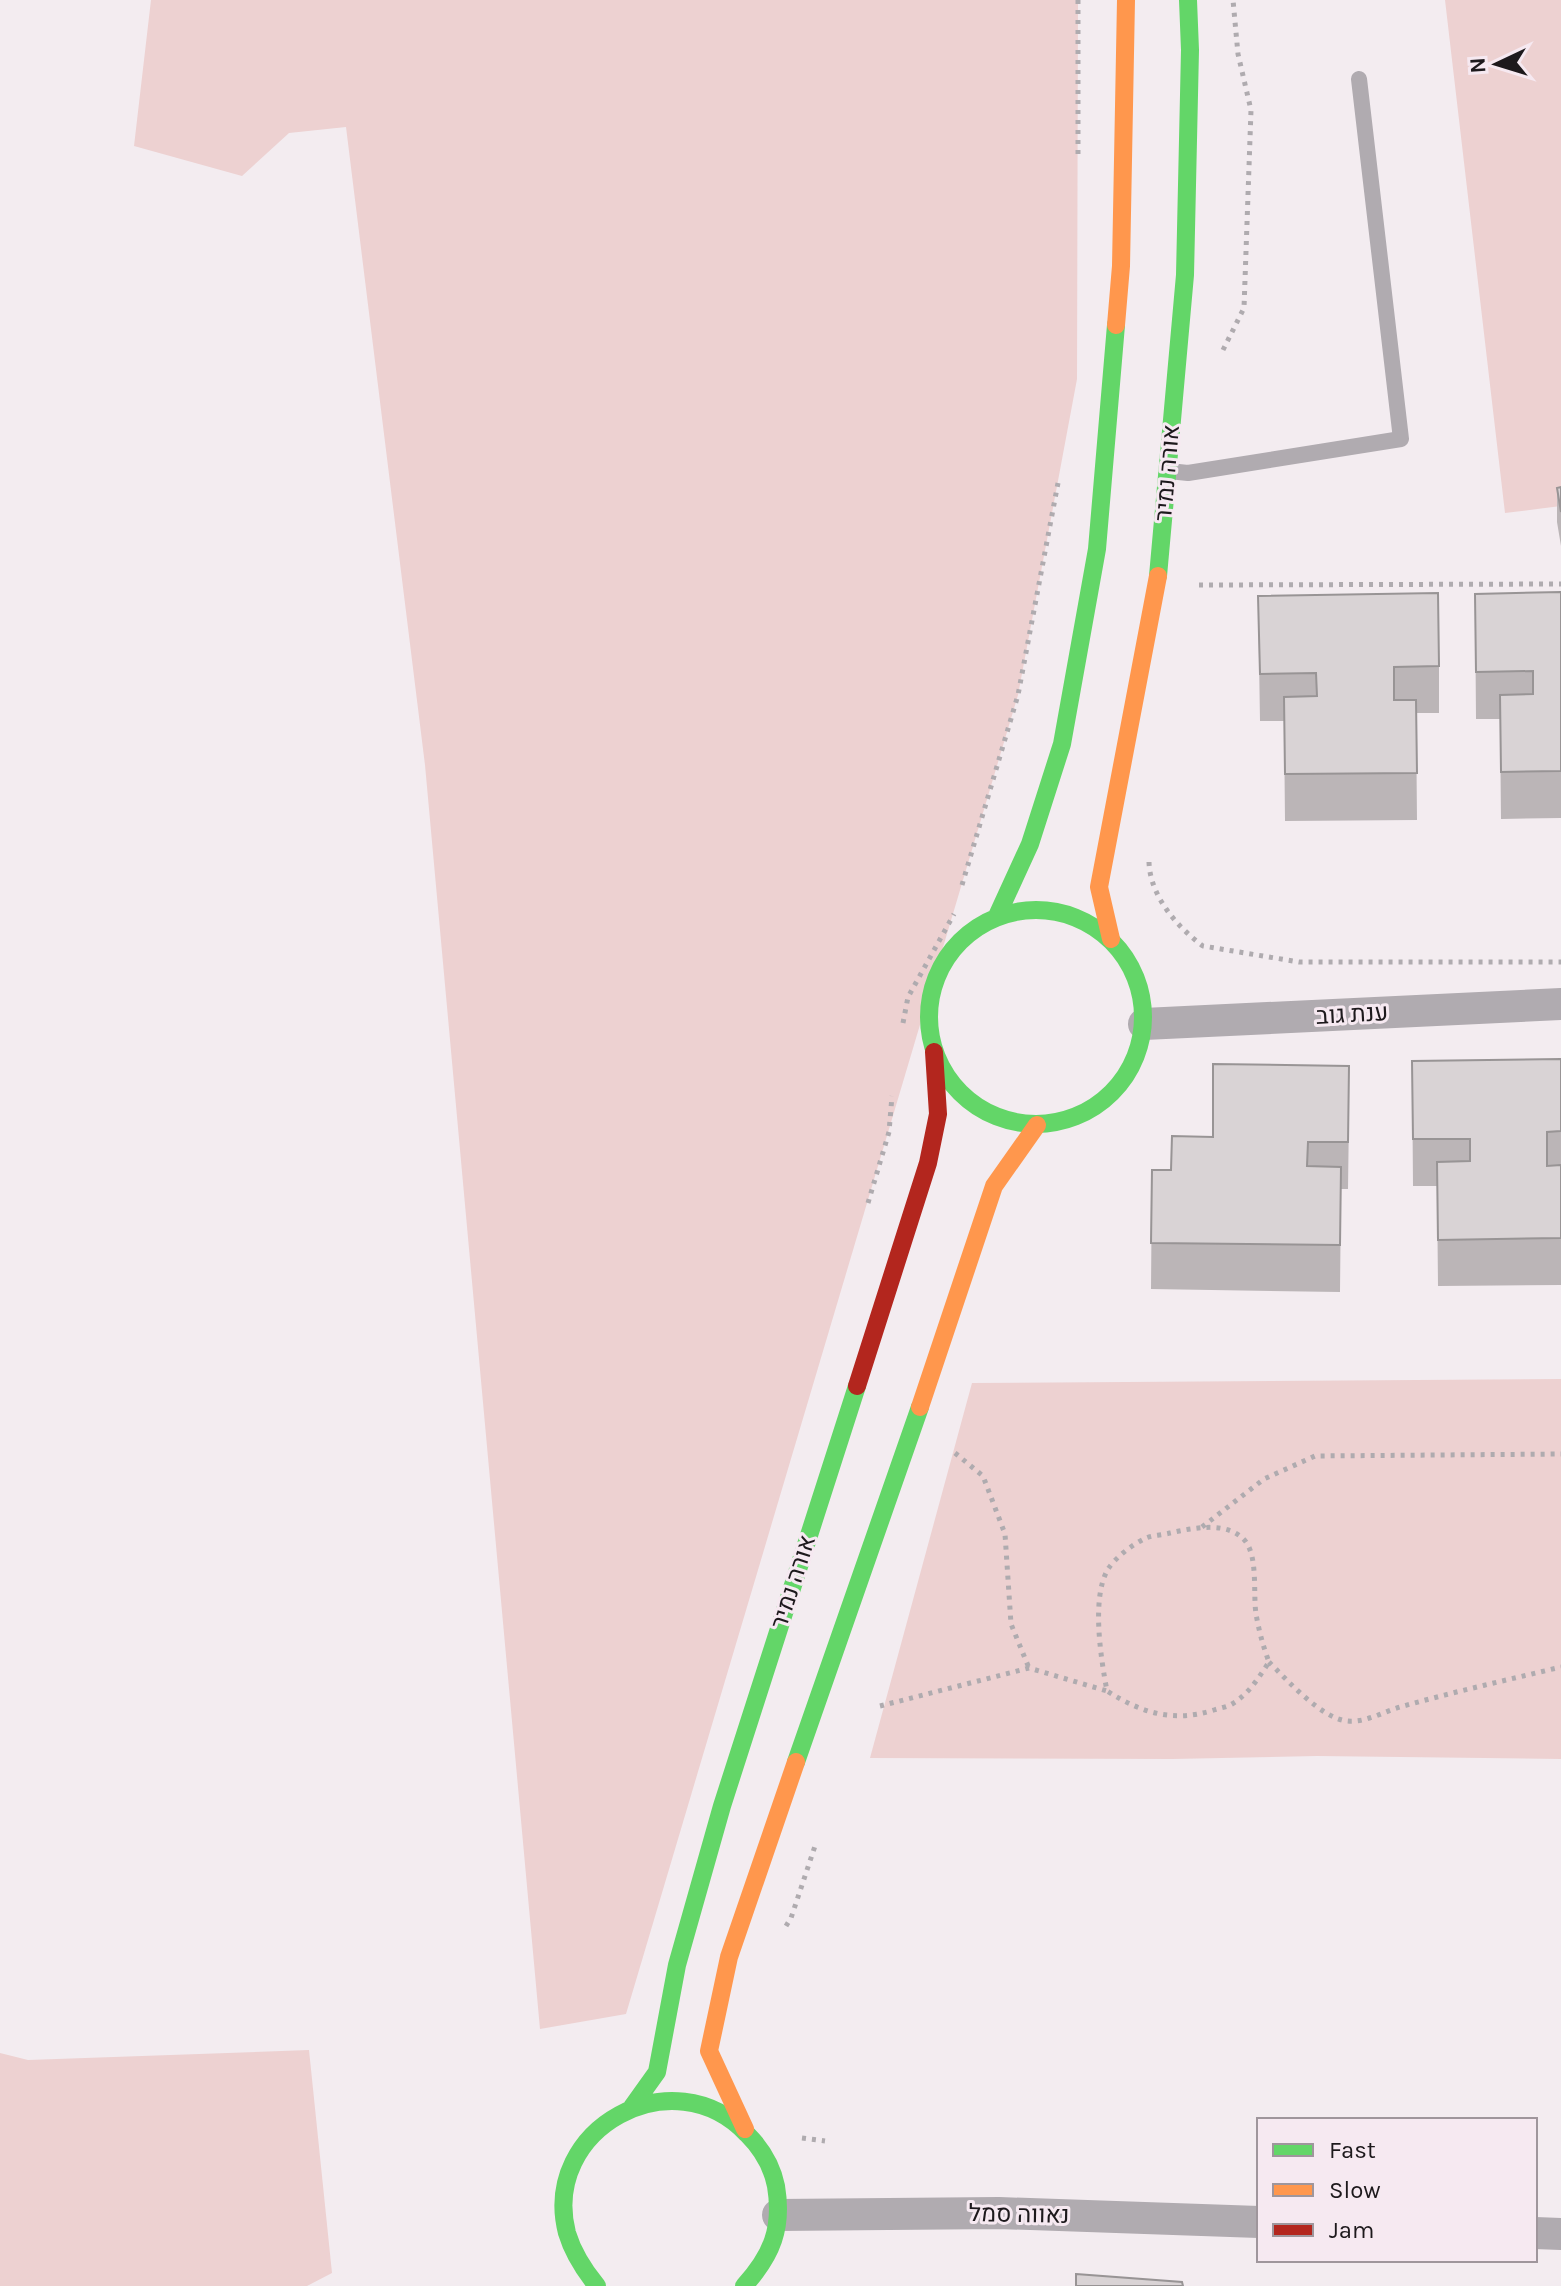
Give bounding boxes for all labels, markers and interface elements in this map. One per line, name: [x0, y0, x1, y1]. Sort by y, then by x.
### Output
north arrow: [1457, 24, 1537, 104]
text: N: [1465, 57, 1492, 74]
street label: אורה נמיר: [1149, 423, 1185, 523]
street label: ענת גוב: [1315, 998, 1389, 1030]
street label: אורה נמיר: [765, 1532, 821, 1632]
legend: [1257, 2118, 1537, 2262]
text: Fast: [1329, 2136, 1376, 2164]
text: Slow: [1329, 2176, 1381, 2204]
street label: נאווה סמל: [968, 2199, 1070, 2229]
text: Jam: [1329, 2216, 1374, 2244]

